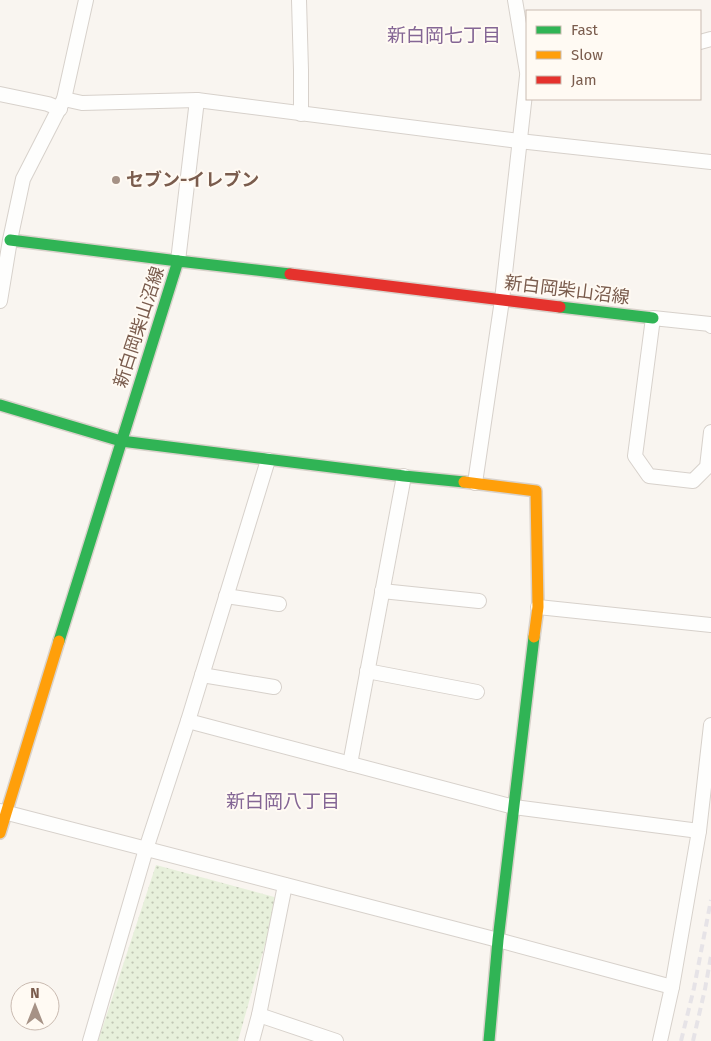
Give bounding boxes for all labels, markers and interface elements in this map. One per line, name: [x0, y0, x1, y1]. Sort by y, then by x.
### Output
legend: [526, 10, 701, 100]
text: Fast: [571, 21, 598, 39]
district label: 新白岡七丁目: [387, 24, 501, 47]
text: Slow: [571, 46, 603, 64]
text: Jam: [571, 71, 597, 89]
place label: セブン-イレブン: [126, 169, 259, 191]
marker: セブン-イレブン: [110, 174, 122, 186]
street label: 新白岡柴山沼線: [109, 264, 169, 390]
street label: 新白岡柴山沼線: [503, 271, 631, 309]
district label: 新白岡八丁目: [226, 790, 340, 813]
north arrow: [10, 981, 60, 1031]
text: N: [30, 985, 40, 1002]

